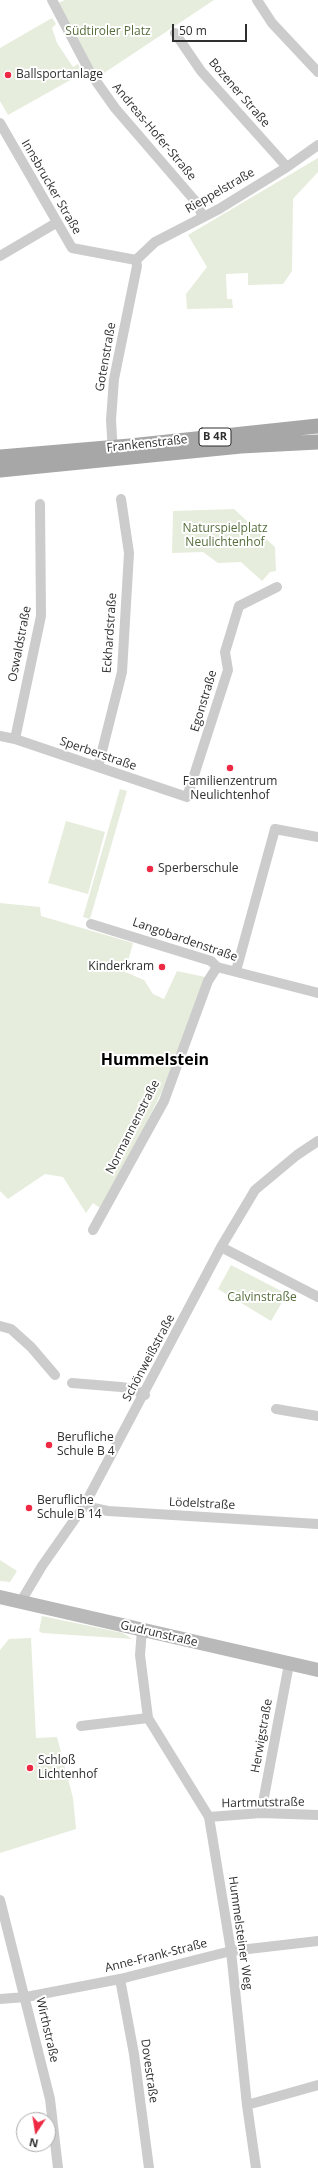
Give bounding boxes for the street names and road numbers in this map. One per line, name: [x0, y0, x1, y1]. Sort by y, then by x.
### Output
street label: Bozener Straße: [205, 56, 273, 130]
street label: Andreas-Hofer-Straße: [109, 80, 199, 184]
street label: Innsbrucker Straße: [18, 137, 84, 237]
street label: Rieppelstraße: [183, 165, 257, 217]
street label: Gotenstraße: [93, 321, 119, 393]
road number: B 4R: [199, 428, 231, 446]
street label: Frankenstraße: [106, 433, 188, 455]
street label: Eckhardstraße: [100, 592, 120, 674]
street label: Oswaldstraße: [6, 605, 34, 683]
street label: Egonstraße: [188, 669, 220, 733]
street label: Sperberstraße: [58, 734, 138, 774]
street label: Langobardenstraße: [131, 915, 239, 965]
street label: Normannenstraße: [103, 1078, 163, 1176]
street label: Schönweißstraße: [120, 1312, 178, 1404]
street label: Lödelstraße: [168, 1495, 236, 1513]
street label: Gudrunstraße: [119, 1618, 199, 1650]
street label: Herwigstraße: [248, 1698, 276, 1774]
street label: Hartmutstraße: [221, 1795, 305, 1811]
street label: Hummelsteiner Weg: [225, 1875, 255, 1991]
street label: Anne-Frank-Straße: [103, 1936, 209, 1976]
street label: Wirthstraße: [33, 1996, 61, 2064]
street label: Dovestraße: [137, 2038, 161, 2104]

